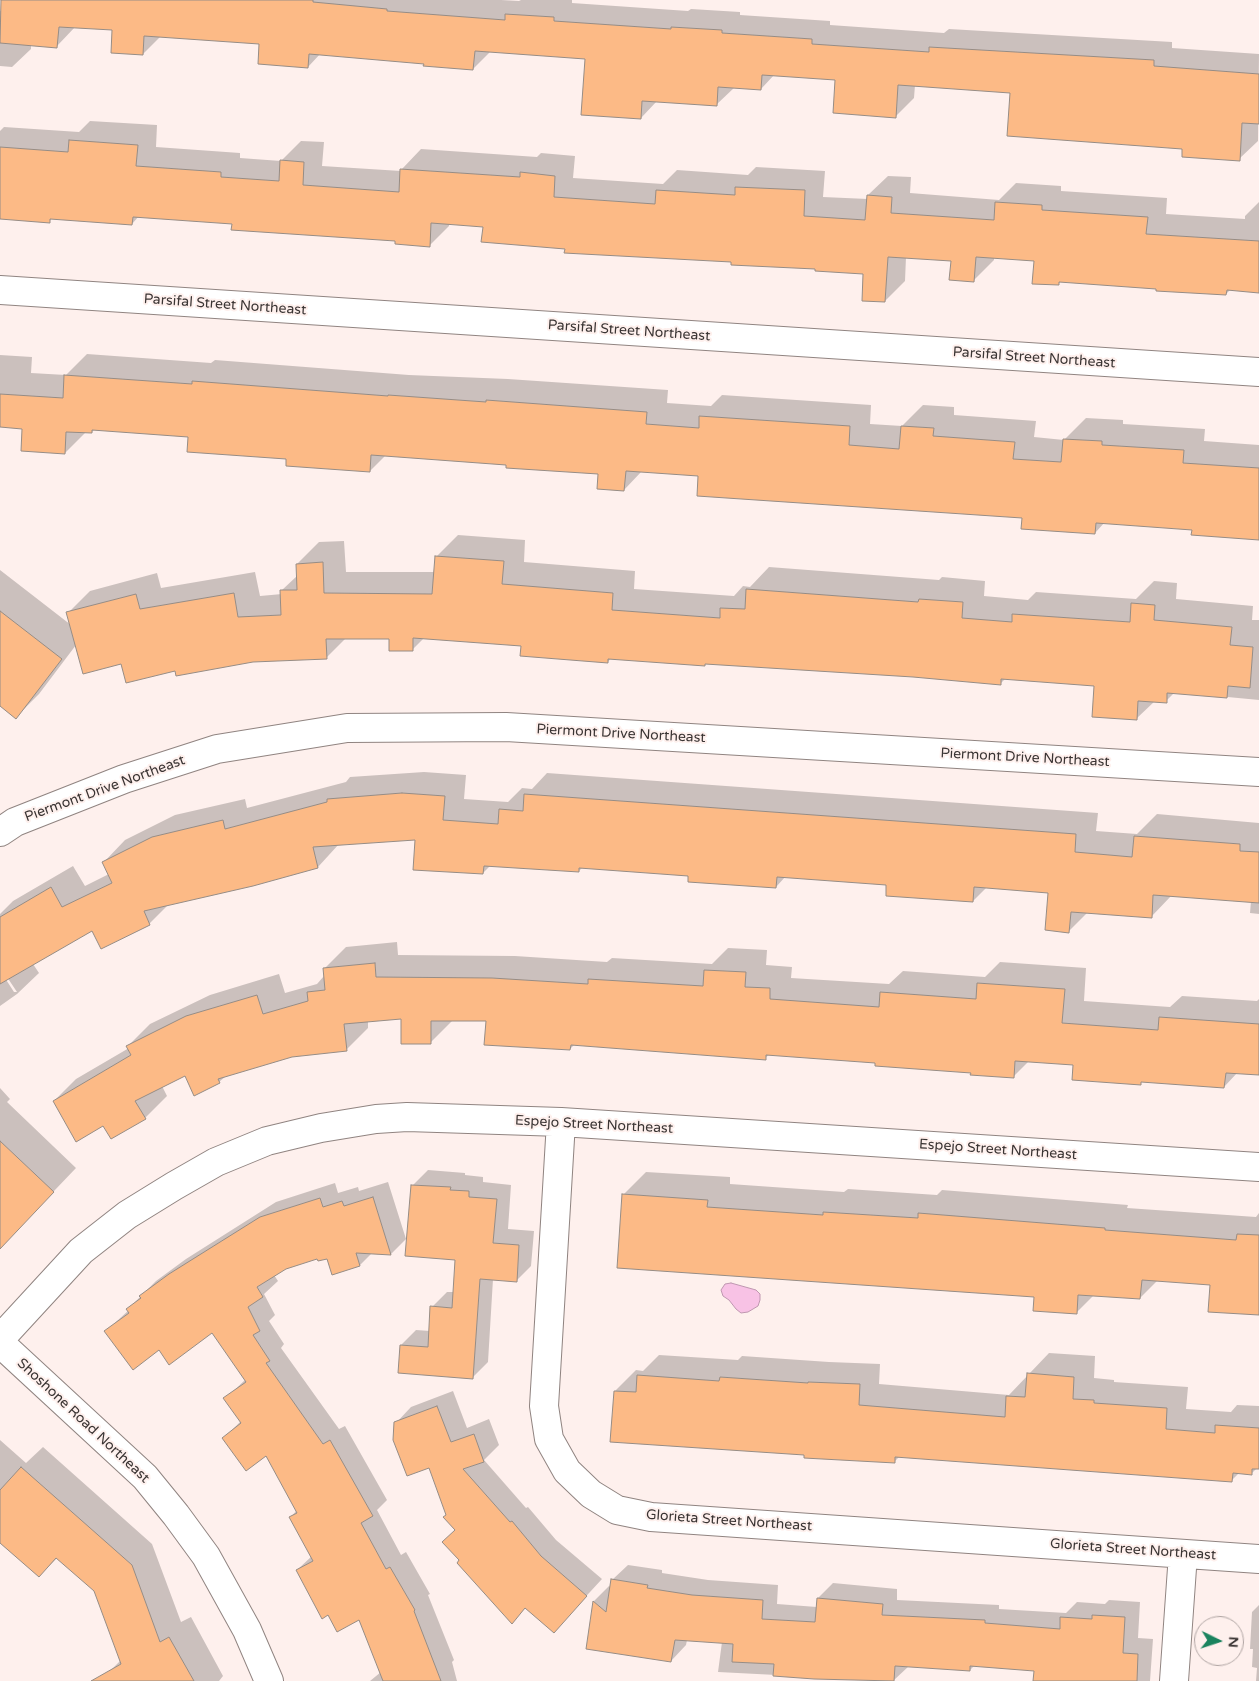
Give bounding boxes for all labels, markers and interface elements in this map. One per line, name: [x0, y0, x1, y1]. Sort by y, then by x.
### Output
street label: Parsifal Street Northeast: [143, 291, 307, 319]
street label: Parsifal Street Northeast: [547, 317, 711, 345]
street label: Parsifal Street Northeast: [952, 344, 1116, 372]
street label: Piermont Drive Northeast: [536, 721, 706, 747]
street label: Piermont Drive Northeast: [940, 745, 1110, 771]
street label: Piermont Drive Northeast: [22, 752, 188, 826]
street label: Espejo Street Northeast: [515, 1112, 673, 1138]
street label: Espejo Street Northeast: [918, 1136, 1078, 1164]
street label: Shoshone Road Northeast: [13, 1355, 153, 1487]
street label: Glorieta Street Northeast: [645, 1507, 813, 1535]
street label: Glorieta Street Northeast: [1049, 1536, 1217, 1564]
north arrow: [1194, 1616, 1244, 1666]
text: N: [1225, 1636, 1242, 1648]

